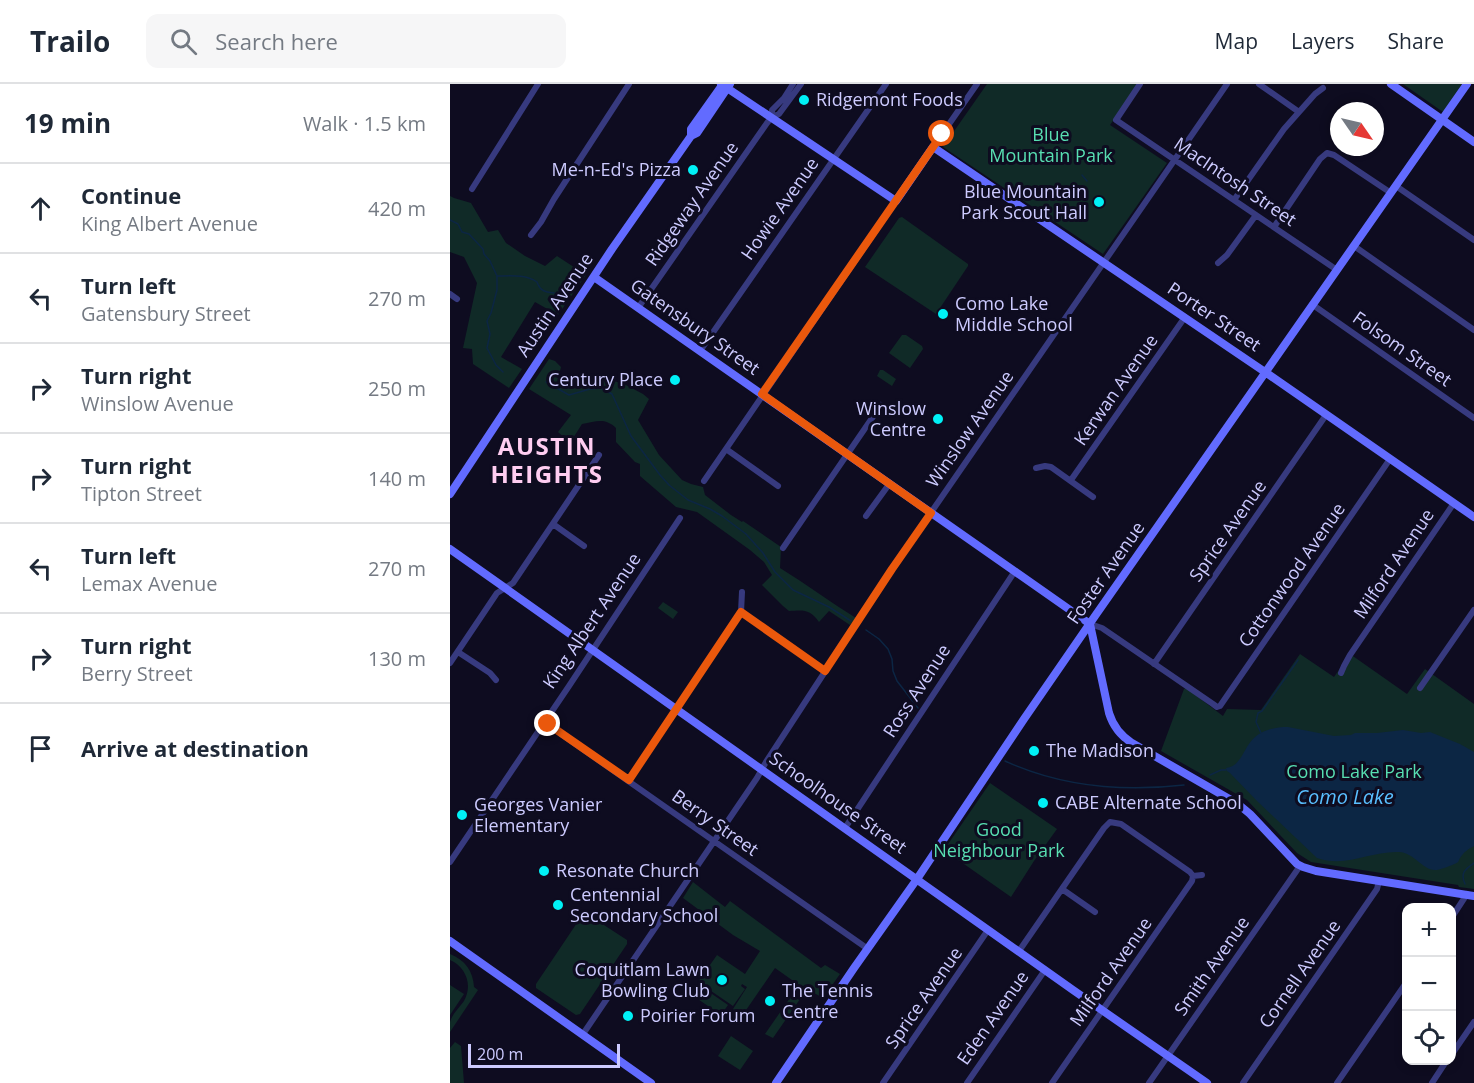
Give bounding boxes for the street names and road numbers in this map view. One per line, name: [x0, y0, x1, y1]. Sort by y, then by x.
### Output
street label: MacIntosh Street: [1170, 131, 1301, 231]
street label: Ridgeway Avenue: [639, 136, 743, 270]
street label: Howie Avenue: [735, 152, 823, 264]
street label: Austin Avenue: [511, 248, 598, 361]
street label: Gatensbury Street: [626, 273, 765, 380]
street label: Porter Street: [1163, 276, 1266, 356]
street label: Folsom Street: [1348, 305, 1457, 391]
street label: Kerwan Avenue: [1068, 329, 1163, 450]
street label: Winslow Avenue: [920, 365, 1018, 492]
street label: Sprice Avenue: [1183, 475, 1271, 586]
street label: Cottonwood Avenue: [1232, 498, 1350, 651]
street label: Milford Avenue: [1347, 504, 1439, 623]
street label: Foster Avenue: [1061, 516, 1149, 628]
street label: King Albert Avenue: [537, 548, 646, 693]
street label: Ross Avenue: [877, 639, 955, 742]
street label: Schoolhouse Street: [765, 746, 912, 859]
street label: Berry Street: [668, 784, 764, 861]
street label: Smith Avenue: [1168, 911, 1254, 1020]
street label: Milford Avenue: [1064, 912, 1157, 1031]
street label: Cornell Avenue: [1253, 914, 1345, 1032]
street label: Sprice Avenue: [879, 942, 967, 1053]
street label: Eden Avenue: [951, 966, 1033, 1069]

